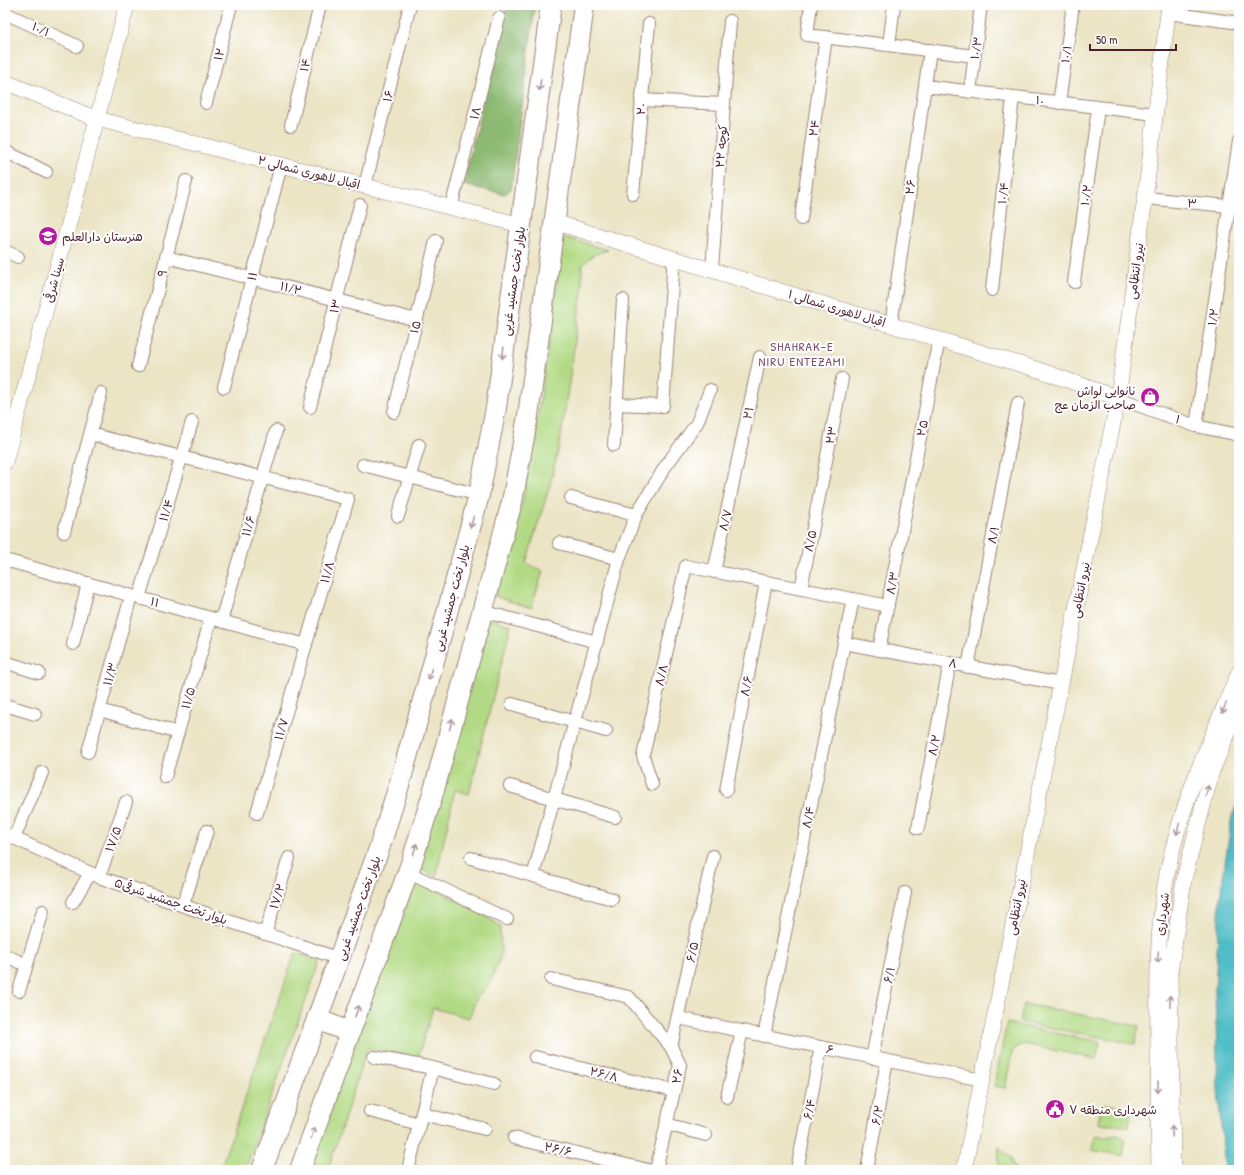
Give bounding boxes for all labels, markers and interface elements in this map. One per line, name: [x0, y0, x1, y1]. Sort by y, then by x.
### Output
street label: ۱۰/۱: [29, 18, 53, 40]
scale bar: [1090, 26, 1176, 52]
text: 50 m: [1096, 31, 1117, 48]
street label: ۱۰/۳: [966, 35, 986, 61]
street label: ۱۰/۱: [1056, 44, 1076, 64]
street label: ۱۲: [209, 46, 229, 62]
street label: ۱۴: [295, 56, 315, 74]
one-way arrow: [536, 78, 544, 91]
street label: ۱۶: [378, 88, 398, 104]
street label: ۱۰: [1035, 91, 1045, 109]
street label: ۲۰: [632, 102, 650, 116]
street label: ۱۸: [465, 105, 485, 121]
street label: ۲۴: [804, 118, 824, 138]
street label: کوچه ۲۲: [711, 124, 731, 168]
street label: اقبال لاهوری شمالی ۲: [256, 151, 362, 193]
street label: ۲۶: [901, 178, 919, 196]
street label: ۱۰/۴: [993, 181, 1013, 205]
street label: ۱۰/۲: [1076, 183, 1096, 207]
street label: ۳: [1186, 194, 1198, 212]
school or university icon: هنرستان دارالعلم: [37, 225, 59, 247]
street label: بلوار تخت جمشید غربی: [497, 225, 529, 337]
place label: هنرستان دارالعلم: [62, 228, 143, 246]
street label: نیرو انتظامی: [1123, 242, 1147, 300]
street label: سینا شرقی: [40, 256, 68, 304]
street label: ۹: [153, 267, 171, 279]
street label: ۱۱: [243, 270, 261, 282]
street label: ۱۱/۲: [278, 277, 304, 299]
street label: اقبال لاهوری شمالی ۱: [786, 285, 888, 331]
street label: ۱۳: [325, 297, 345, 315]
street label: ۱/۲: [1203, 307, 1223, 327]
street label: ۱۵: [405, 319, 425, 335]
district label: SHAHRAK-E NIRU ENTEZAMI: [758, 337, 846, 370]
one-way arrow: [499, 346, 507, 359]
place label: نانوایی لواش صاحب الزمان عج: [1055, 382, 1136, 414]
shop icon: نانوایی لواش صاحب الزمان عج: [1139, 386, 1161, 408]
street label: ۲۱: [738, 405, 758, 421]
street label: ۱: [1173, 410, 1183, 428]
street label: ۲۵: [912, 418, 932, 438]
street label: ۲۳: [821, 425, 841, 445]
street label: ۱۱/۴: [155, 497, 177, 523]
street label: ۸/۷: [714, 507, 736, 533]
street label: ۱۱/۶: [237, 514, 259, 538]
one-way arrow: [468, 515, 475, 528]
street label: ۸/۱: [983, 525, 1003, 545]
street label: ۸/۵: [800, 529, 820, 553]
street label: بلوار تخت جمشید غربی: [429, 543, 473, 653]
street label: ۱۱/۸: [316, 559, 338, 585]
street label: نیرو انتظامی: [1066, 561, 1094, 619]
street label: ۸/۳: [881, 570, 903, 596]
street label: ۱۱: [148, 593, 162, 611]
street label: ۸: [947, 654, 959, 672]
street label: ۱۱/۳: [99, 660, 121, 688]
street label: ۸/۸: [650, 662, 672, 688]
one-way arrow: [426, 667, 434, 680]
street label: ۸/۶: [736, 674, 756, 698]
street label: ۱۱/۵: [177, 685, 199, 711]
one-way arrow: [1219, 701, 1227, 713]
street label: ۱۱/۷: [270, 716, 292, 742]
one-way arrow: [448, 718, 456, 731]
street label: ۸/۲: [924, 733, 944, 757]
one-way arrow: [1204, 785, 1211, 798]
street label: ۸/۴: [798, 804, 818, 830]
one-way arrow: [1174, 822, 1181, 835]
street label: ۱۷/۵: [101, 824, 125, 854]
one-way arrow: [412, 843, 419, 856]
street label: بلوار تخت جمشید غربی: [331, 853, 385, 963]
street label: بلوار تخت جمشید شرقی۵: [112, 874, 230, 928]
street label: نیرو انتظامی: [1002, 878, 1030, 936]
street label: ۱۷/۲: [265, 881, 289, 911]
street label: شهرداری: [1151, 891, 1173, 937]
street label: ۶/۵: [682, 940, 702, 964]
one-way arrow: [1155, 950, 1162, 963]
street label: ۶/۱: [879, 965, 899, 985]
one-way arrow: [1167, 995, 1174, 1008]
one-way arrow: [353, 1005, 361, 1017]
street label: ۶: [825, 1040, 835, 1058]
street label: ۲۶/۸: [588, 1062, 620, 1086]
street label: ۲۶: [667, 1067, 687, 1085]
one-way arrow: [1154, 1080, 1162, 1093]
street label: ۶/۴: [799, 1097, 819, 1121]
public building icon: شهرداری منطقه ۷: [1044, 1098, 1066, 1120]
place label: شهرداری منطقه ۷: [1069, 1101, 1157, 1118]
street label: ۶/۲: [867, 1103, 887, 1127]
one-way arrow: [1168, 1125, 1176, 1138]
one-way arrow: [309, 1128, 317, 1140]
street label: ۲۶/۶: [543, 1138, 573, 1160]

